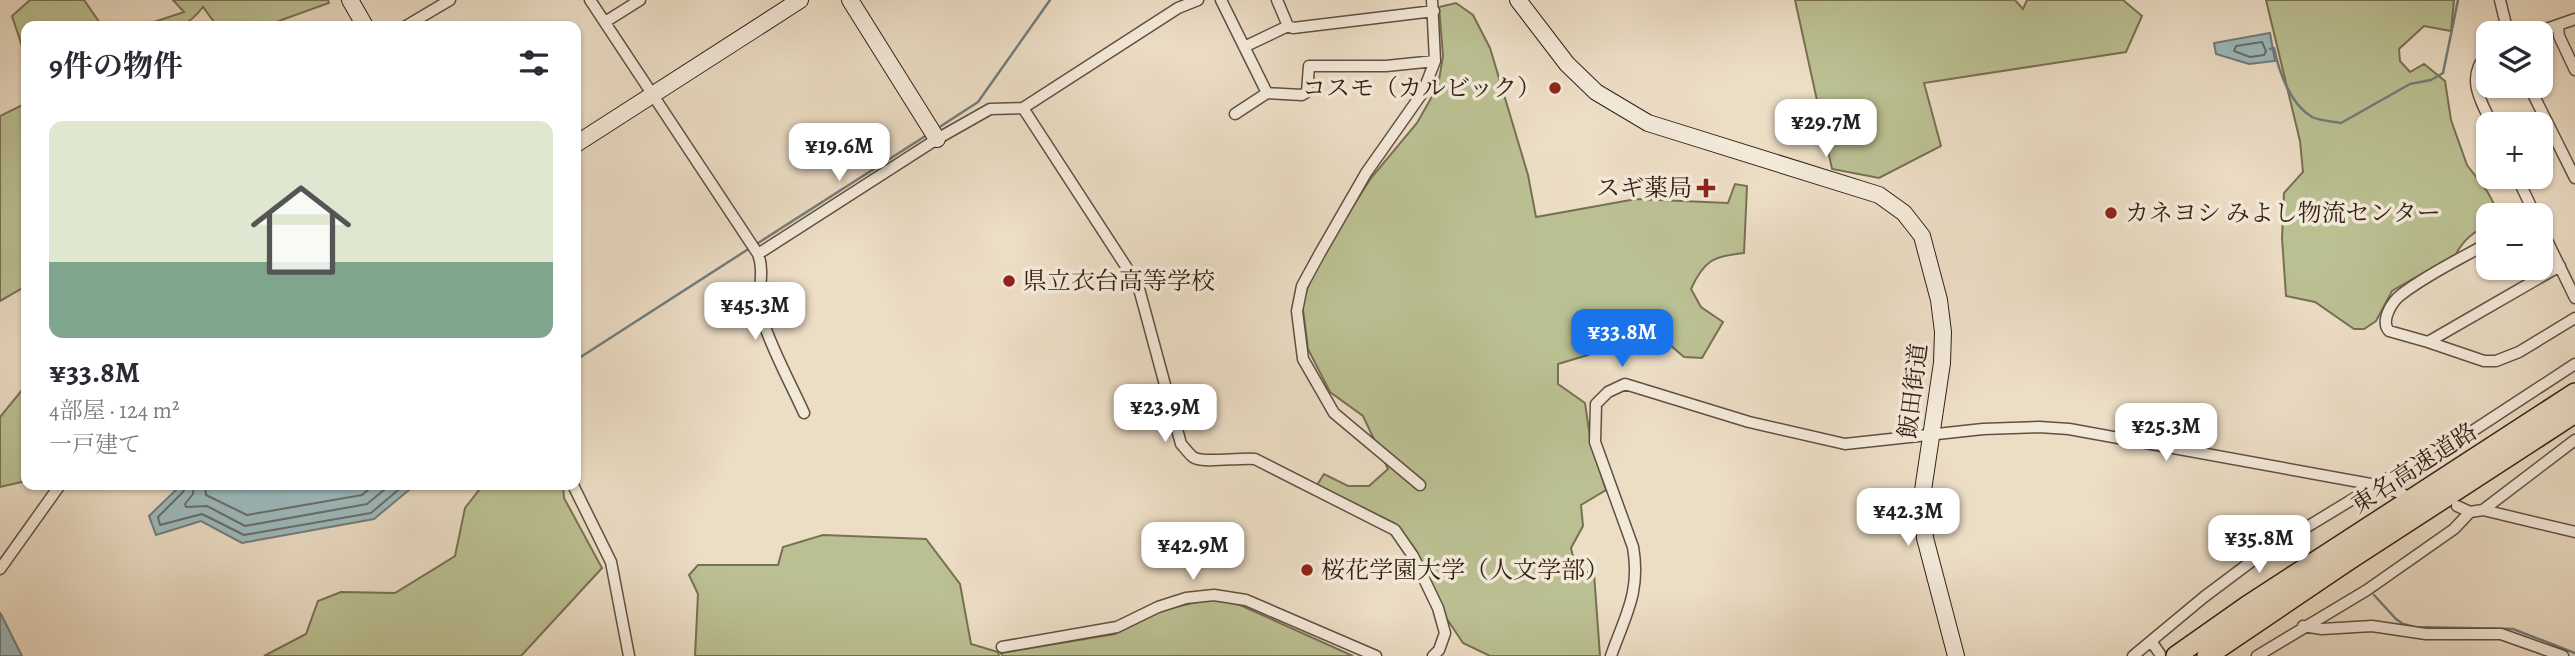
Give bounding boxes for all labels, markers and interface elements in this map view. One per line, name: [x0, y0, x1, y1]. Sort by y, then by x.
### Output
map controls: [2476, 21, 2553, 280]
button: layers: [2476, 21, 2553, 98]
icon: filters: [515, 44, 553, 82]
text: 9件の物件: [49, 46, 183, 86]
place label: コスモ（カルビック）: [1302, 72, 1541, 104]
marker: コスモ（カルビック）: [1547, 80, 1563, 96]
pin: ¥29.7M: [1769, 100, 1883, 159]
text: ¥29.7M: [1791, 106, 1861, 137]
button: +: [2476, 112, 2553, 189]
pin: ¥19.6M: [782, 124, 896, 183]
text: ¥19.6M: [805, 130, 873, 161]
icon: home: [238, 167, 364, 293]
place label: スギ薬局: [1596, 172, 1692, 204]
marker: スギ薬局: [1698, 180, 1714, 196]
place label: カネヨシ みよし物流センター: [2125, 197, 2441, 229]
button: −: [2476, 203, 2553, 280]
marker: カネヨシ みよし物流センター: [2103, 205, 2119, 221]
place label: 県立衣台高等学校: [1023, 265, 1215, 297]
marker: 県立衣台高等学校: [1001, 273, 1017, 289]
pin: ¥45.3M: [698, 282, 812, 342]
text: ¥45.3M: [720, 289, 790, 320]
pin: ¥33.8M: [1565, 310, 1679, 369]
text: ¥33.8M: [1587, 316, 1657, 347]
street label: 飯田街道: [1891, 341, 1935, 441]
text: ¥33.8M: [49, 352, 140, 392]
pin: ¥23.9M: [1108, 384, 1222, 444]
text: ¥23.9M: [1130, 391, 1200, 422]
text: 4部屋 · 124 m²: [49, 395, 180, 426]
pin: ¥25.3M: [2109, 404, 2223, 463]
text: ¥25.3M: [2131, 410, 2201, 441]
street label: 東名高速道路: [2345, 415, 2483, 521]
text: 一戸建て: [49, 429, 141, 460]
pin: ¥42.3M: [1851, 489, 1965, 548]
text: ¥42.3M: [1873, 495, 1943, 526]
pin: ¥35.8M: [2202, 516, 2316, 575]
pin: ¥42.9M: [1136, 522, 1250, 582]
text: ¥35.8M: [2224, 522, 2294, 553]
text: ¥42.9M: [1157, 529, 1229, 560]
place label: 桜花学園大学（人文学部）: [1321, 554, 1609, 586]
marker: 桜花学園大学（人文学部）: [1299, 562, 1315, 578]

